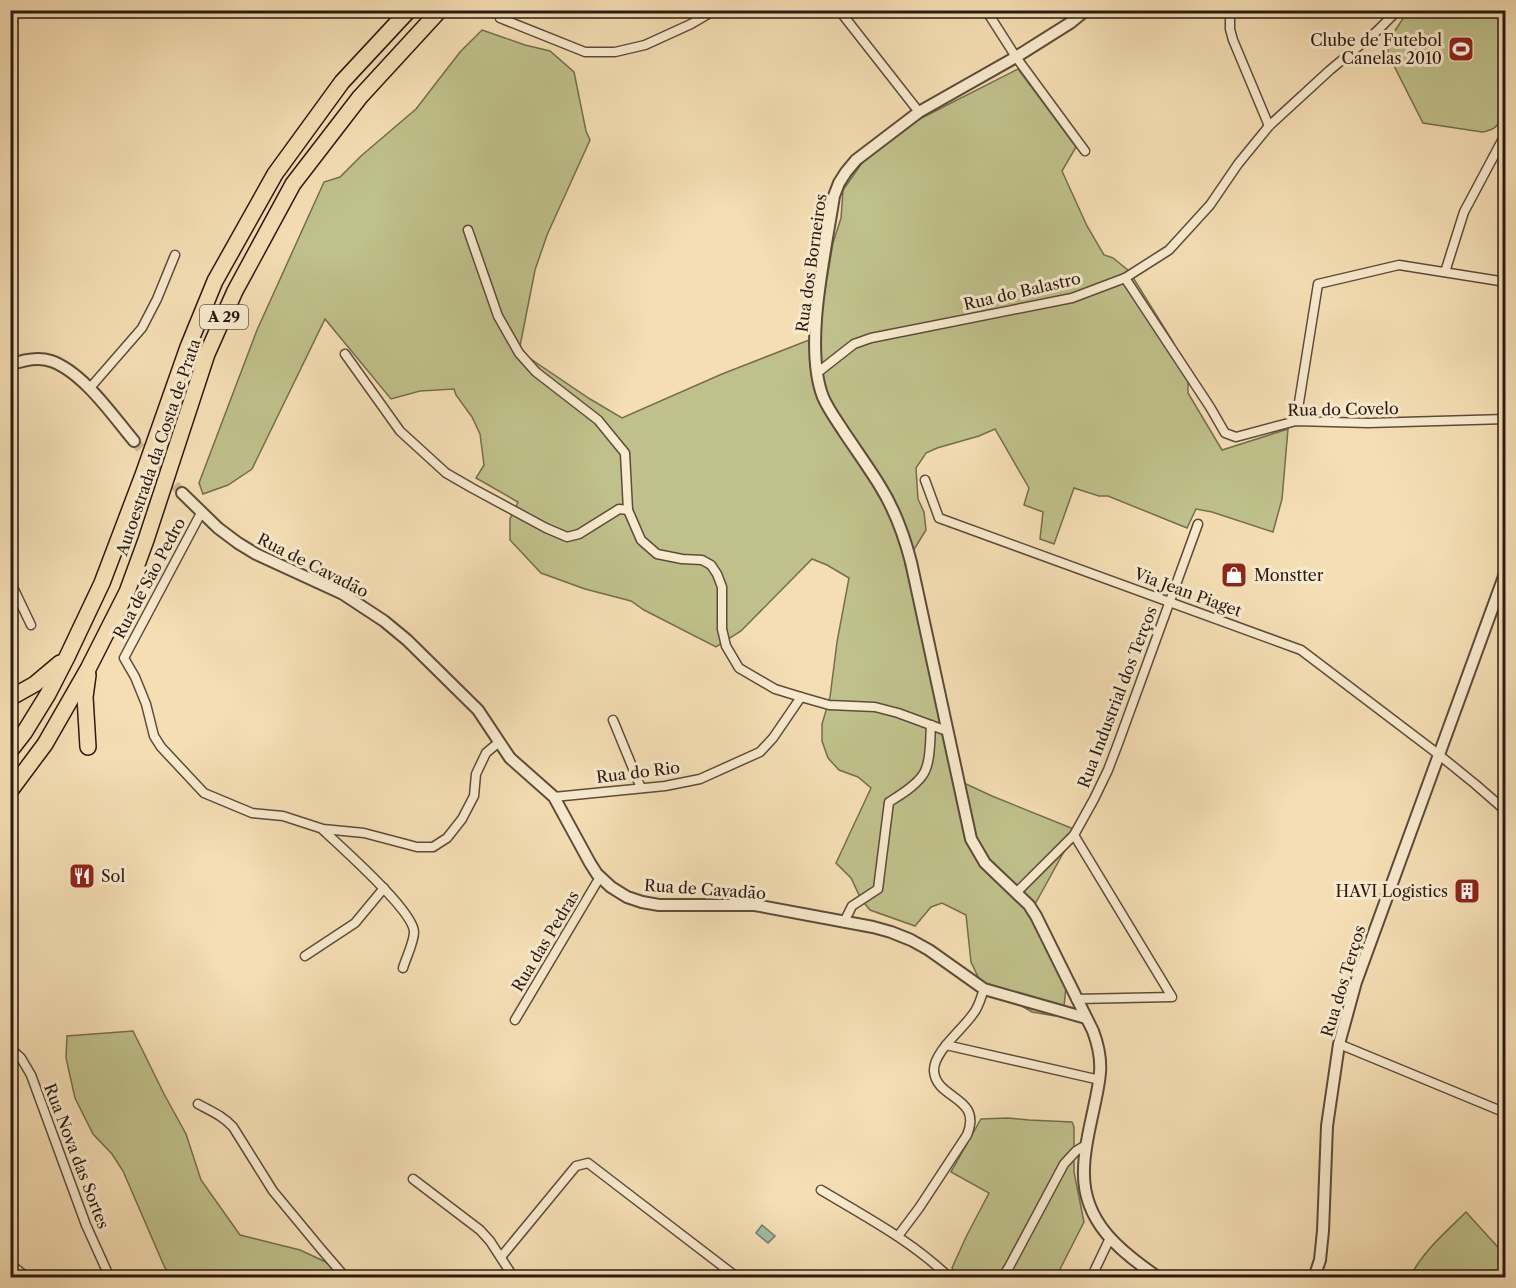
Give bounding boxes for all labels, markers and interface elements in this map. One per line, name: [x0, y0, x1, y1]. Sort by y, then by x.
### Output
place label: Clube de Futebol Canelas 2010: [1310, 30, 1442, 68]
sports icon: Clube de Futebol Canelas 2010: [1446, 34, 1476, 64]
street label: Rua dos Borneiros: [791, 192, 831, 334]
street label: Rua do Balastro: [962, 268, 1083, 314]
road number: A 29: [200, 305, 248, 329]
street label: Autoestrada da Costa de Prata: [111, 335, 205, 559]
street label: Rua do Covelo: [1287, 398, 1399, 420]
street label: Rua de São Pedro: [109, 514, 189, 642]
street label: Rua de Cavadão: [254, 528, 372, 602]
shop icon: Monstter: [1219, 560, 1249, 590]
street label: Via Jean Piaget: [1131, 563, 1245, 621]
place label: Monstter: [1254, 565, 1324, 585]
street label: Rua Industrial dos Terços: [1073, 603, 1161, 791]
street label: Rua do Rio: [595, 757, 681, 787]
restaurant icon: Sol: [67, 861, 97, 891]
place label: Sol: [101, 866, 125, 886]
street label: Rua de Cavadão: [643, 875, 767, 903]
building icon: HAVI Logistics: [1452, 876, 1482, 906]
place label: HAVI Logistics: [1336, 881, 1448, 901]
street label: Rua das Pedras: [507, 887, 583, 995]
street label: Rua dos Terços: [1317, 923, 1369, 1039]
street label: Rua Nova das Sortes: [40, 1081, 114, 1232]

